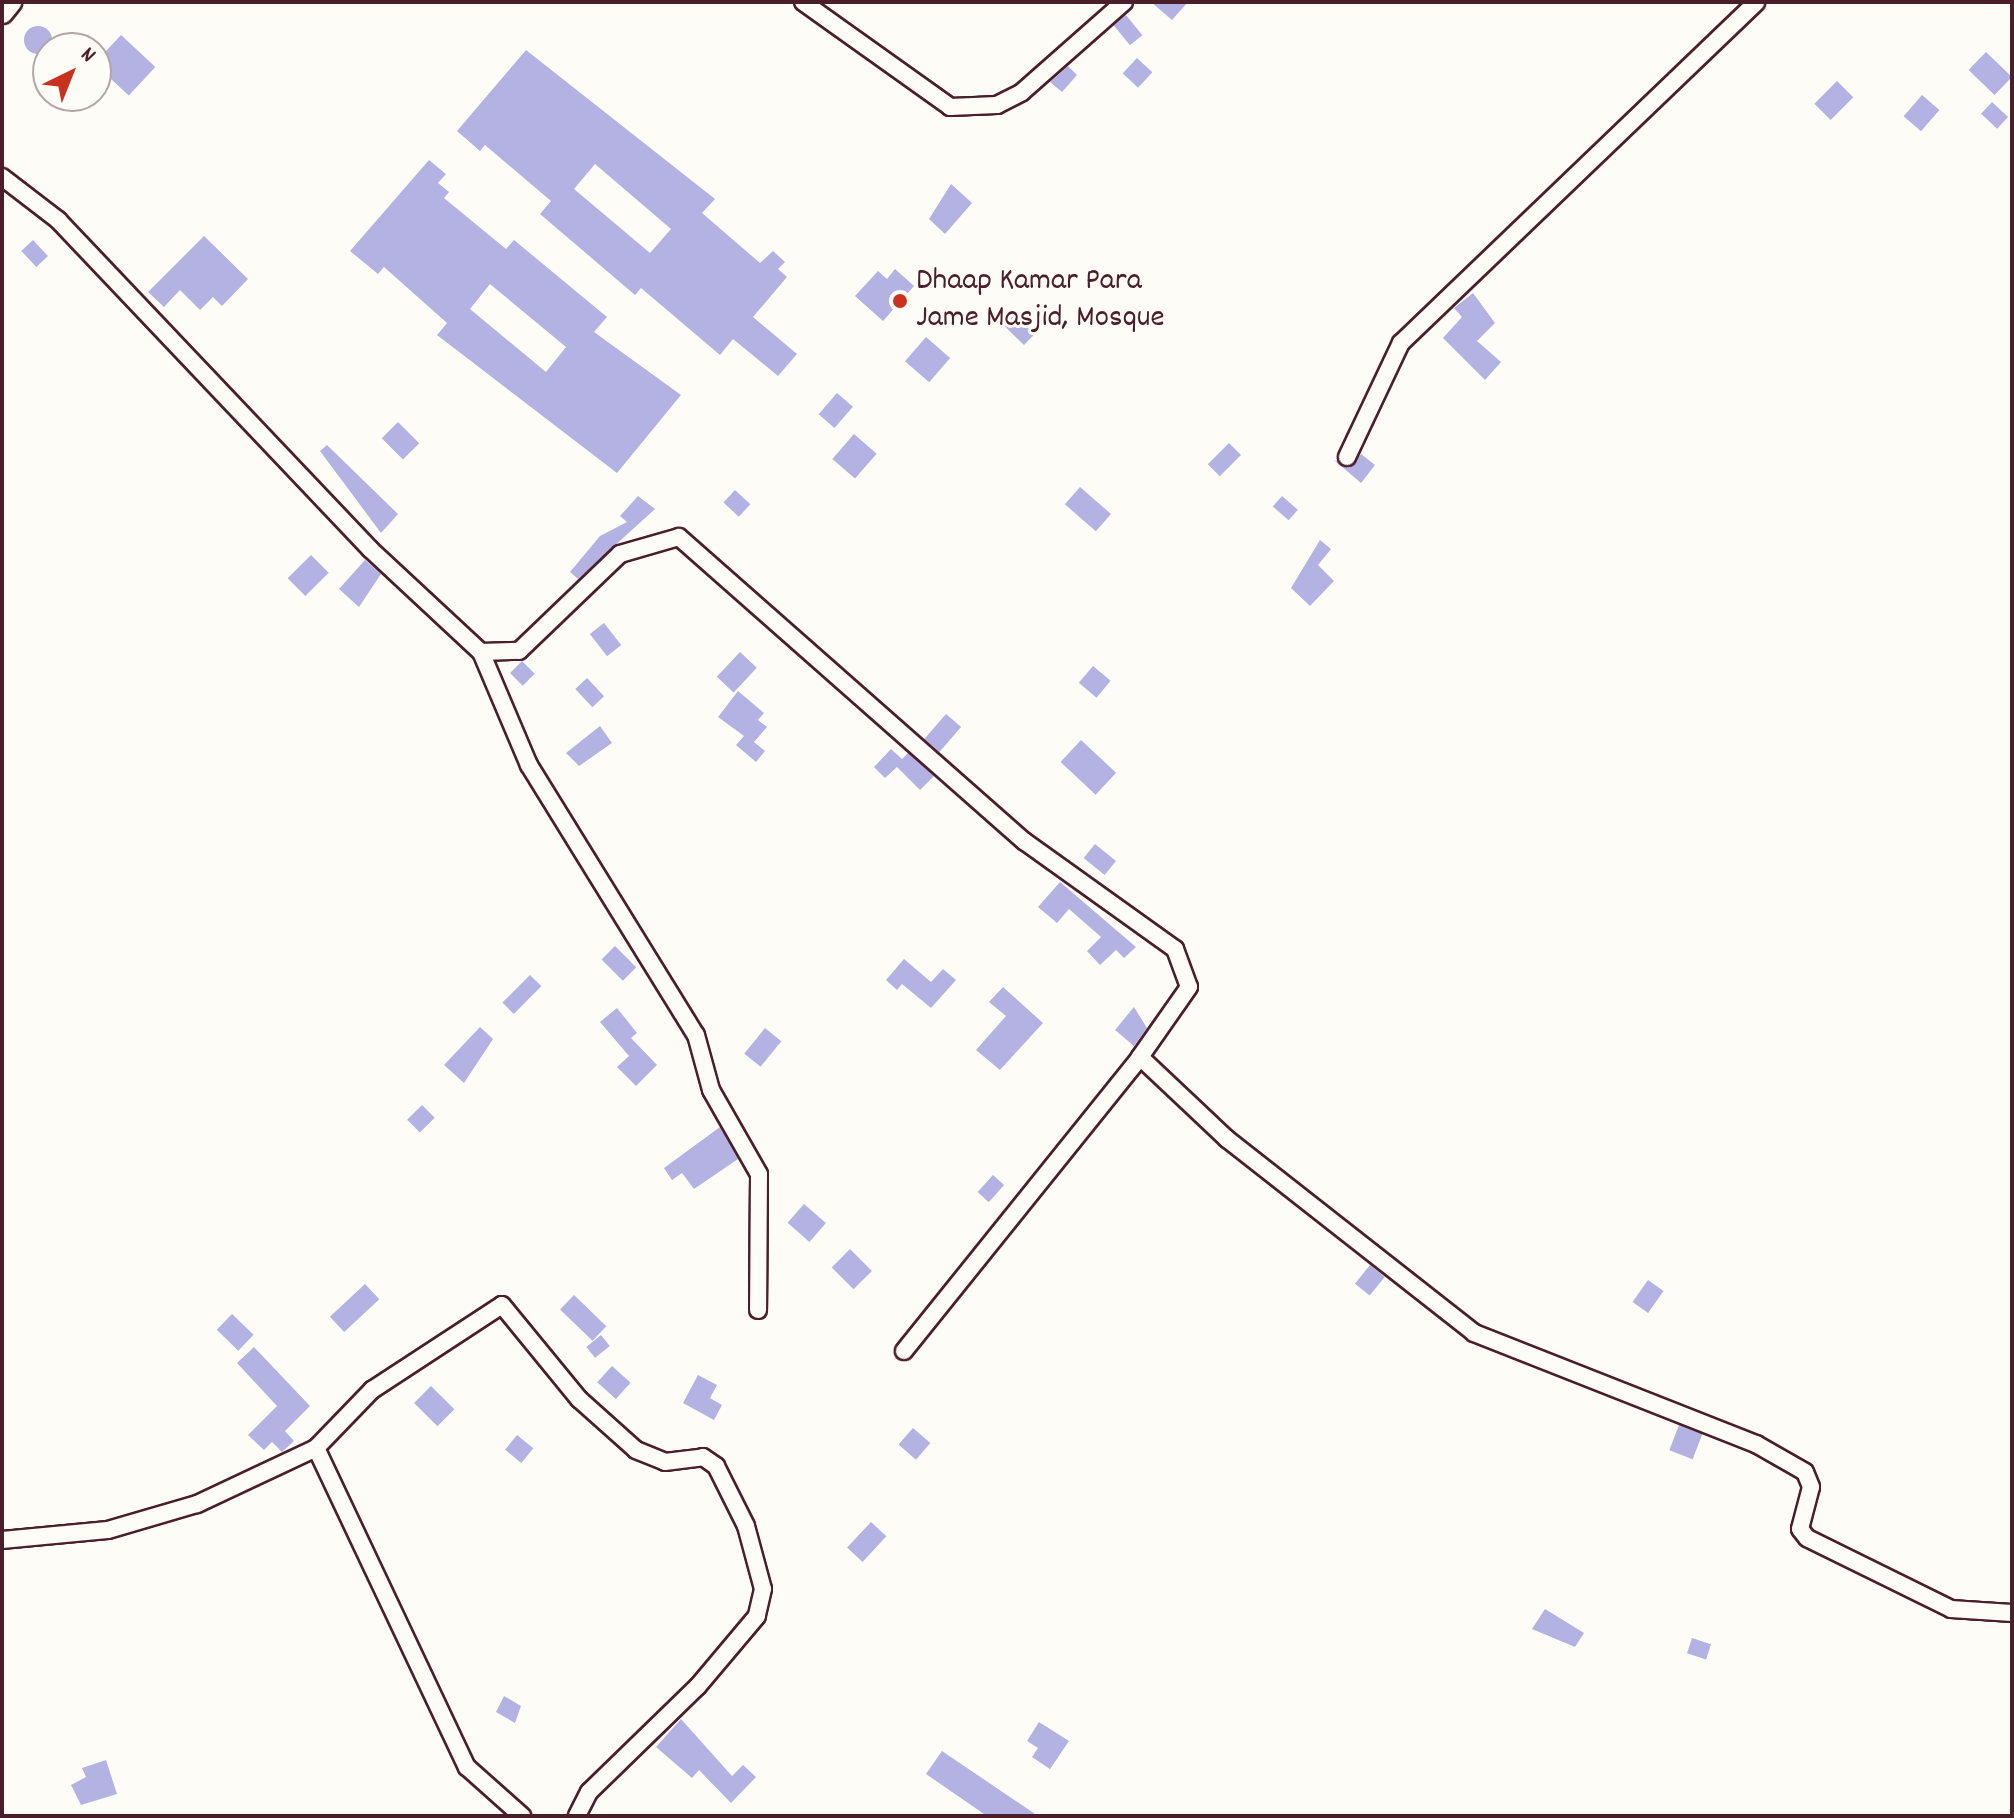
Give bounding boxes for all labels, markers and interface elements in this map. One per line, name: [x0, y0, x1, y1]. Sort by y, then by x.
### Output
north arrow: [32, 32, 112, 112]
text: N: [73, 41, 102, 71]
place label: Dhaap Kamar Para Jame Masjid, Mosque: [916, 264, 1165, 339]
marker: Dhaap Kamar Para Jame Masjid, Mosque: [891, 292, 909, 310]

